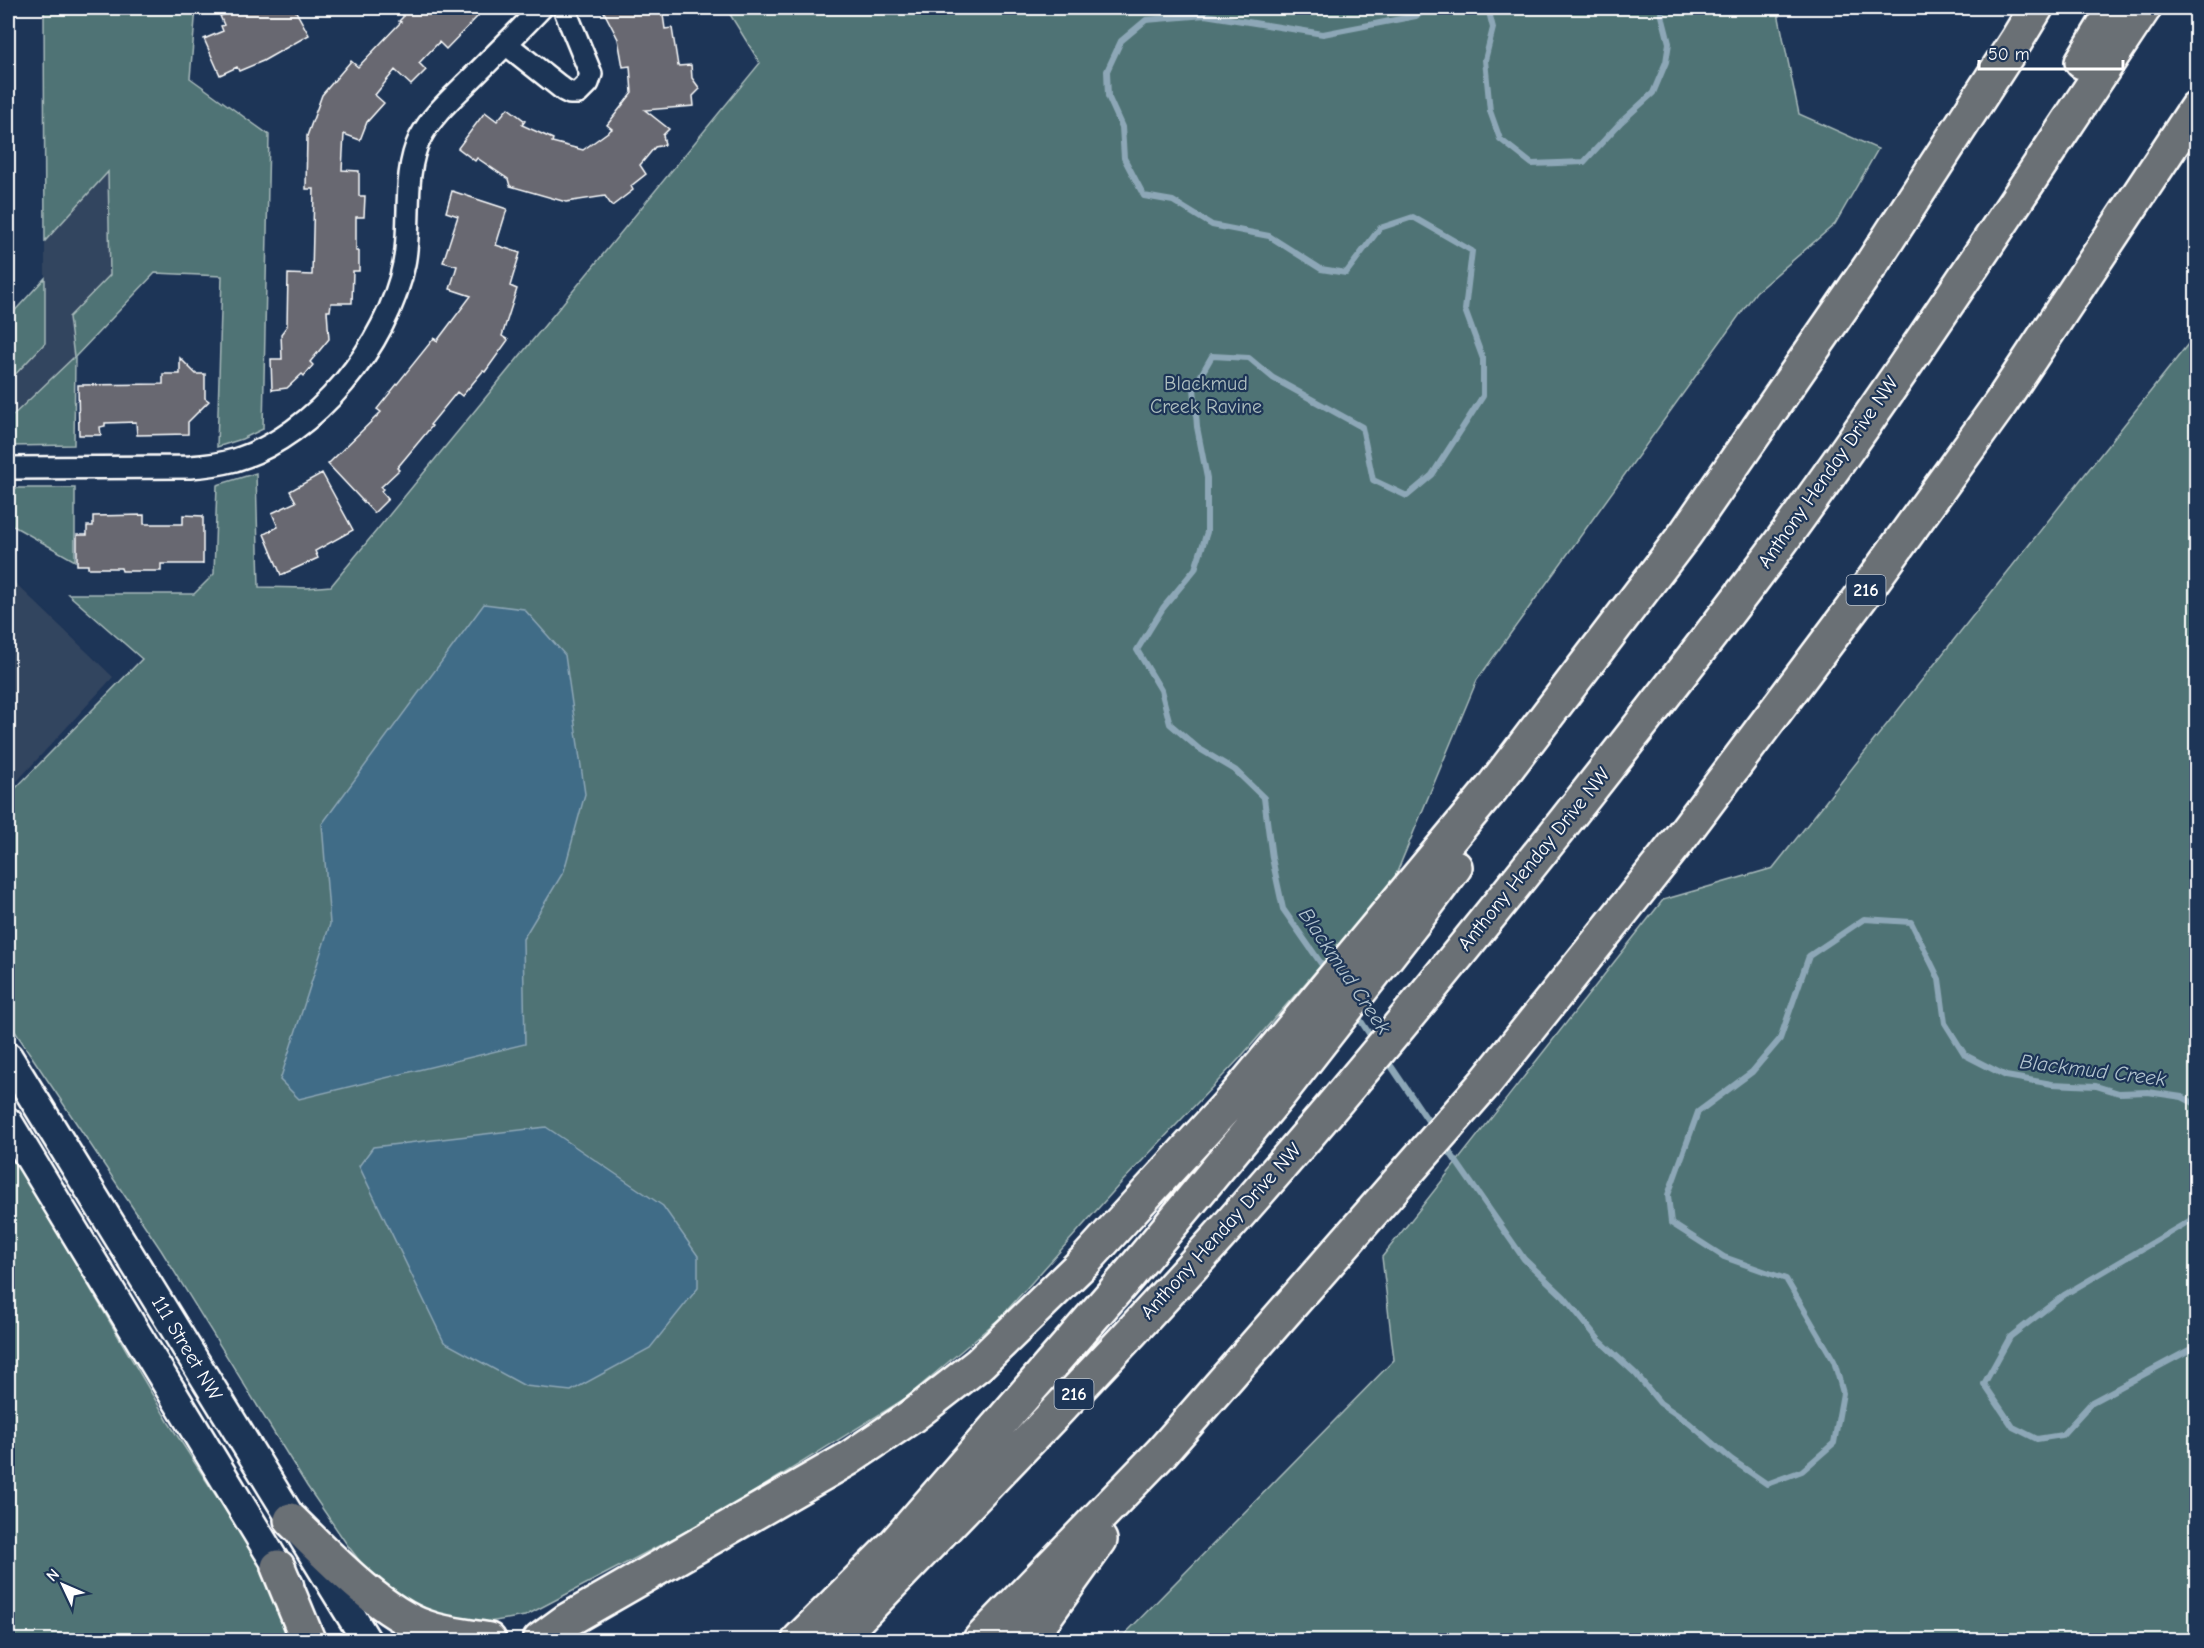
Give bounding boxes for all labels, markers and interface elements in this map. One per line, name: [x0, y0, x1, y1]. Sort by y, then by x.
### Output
scale bar: [1979, 33, 2123, 71]
text: 50 m: [1988, 44, 2030, 65]
street label: Anthony Henday Drive NW: [1753, 371, 1903, 572]
park label: Blackmud Creek Ravine: [1150, 372, 1262, 418]
road number: 216: [1846, 575, 1886, 605]
street label: Anthony Henday Drive NW: [1453, 762, 1615, 955]
water label: Blackmud Creek: [1294, 903, 1397, 1039]
water label: Blackmud Creek: [2018, 1049, 2168, 1091]
street label: Anthony Henday Drive NW: [1136, 1138, 1306, 1324]
street label: 111 Street NW: [147, 1292, 228, 1405]
road number: 216: [1054, 1379, 1094, 1409]
north arrow: [33, 1555, 93, 1615]
text: N: [43, 1565, 63, 1585]

